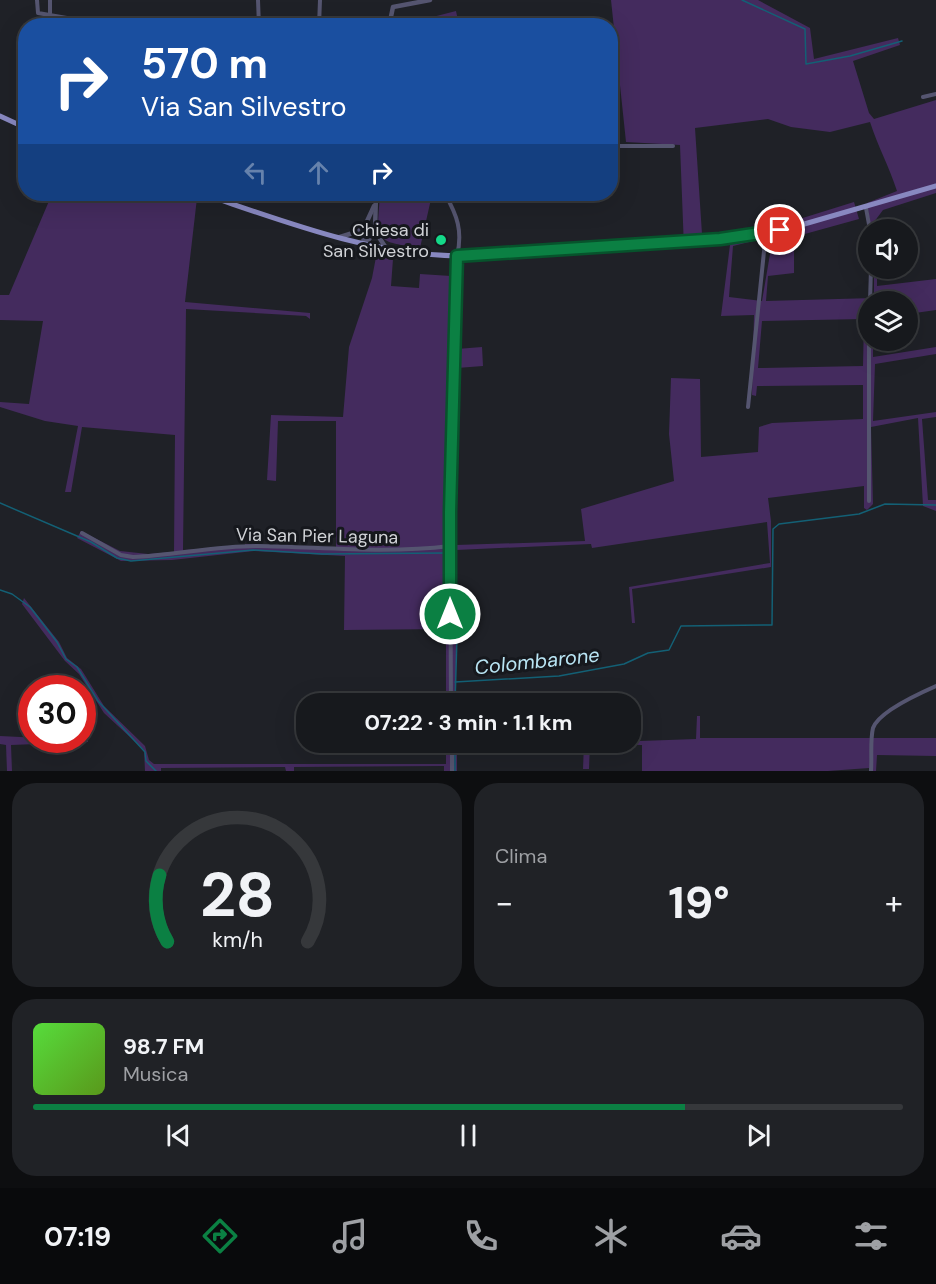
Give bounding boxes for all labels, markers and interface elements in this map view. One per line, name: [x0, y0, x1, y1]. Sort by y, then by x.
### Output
text: 570 m: [141, 36, 268, 91]
icon: right: [42, 42, 120, 120]
text: Via San Silvestro: [141, 89, 347, 124]
icon: left: [239, 156, 272, 189]
icon: ahead: [302, 156, 335, 189]
icon: right: [365, 156, 398, 189]
pin: [754, 204, 805, 255]
icon: arrive: [763, 213, 796, 246]
place label: Chiesa di San Silvestro: [323, 218, 429, 263]
map controls: [858, 219, 918, 351]
button: sound: [858, 219, 918, 279]
marker: Chiesa di San Silvestro: [434, 233, 448, 247]
button: layers: [858, 291, 918, 351]
street label: Via San Pier Laguna: [236, 523, 398, 549]
position arrow: [418, 582, 482, 646]
water label: Colombarone: [473, 642, 601, 680]
speed limit sign: 30: [18, 675, 96, 753]
text: 07:22 · 3 min · 1.1 km: [364, 708, 573, 737]
text: Clima: [495, 843, 547, 869]
text: 28: [199, 854, 275, 935]
text: 19°: [668, 873, 730, 932]
text: −: [495, 881, 513, 924]
text: +: [885, 881, 903, 924]
text: km/h: [212, 926, 262, 954]
text: 98.7 FM: [123, 1032, 204, 1061]
text: Musica: [123, 1061, 188, 1087]
icon: previous: [162, 1119, 195, 1152]
icon: pause: [452, 1119, 485, 1152]
icon: next: [742, 1119, 775, 1152]
icon: directions: [199, 1215, 241, 1257]
icon: music: [329, 1215, 371, 1257]
icon: phone: [460, 1215, 502, 1257]
icon: climate: [590, 1215, 632, 1257]
icon: car: [720, 1215, 762, 1257]
icon: filters: [850, 1215, 892, 1257]
text: 07:19: [44, 1219, 111, 1254]

